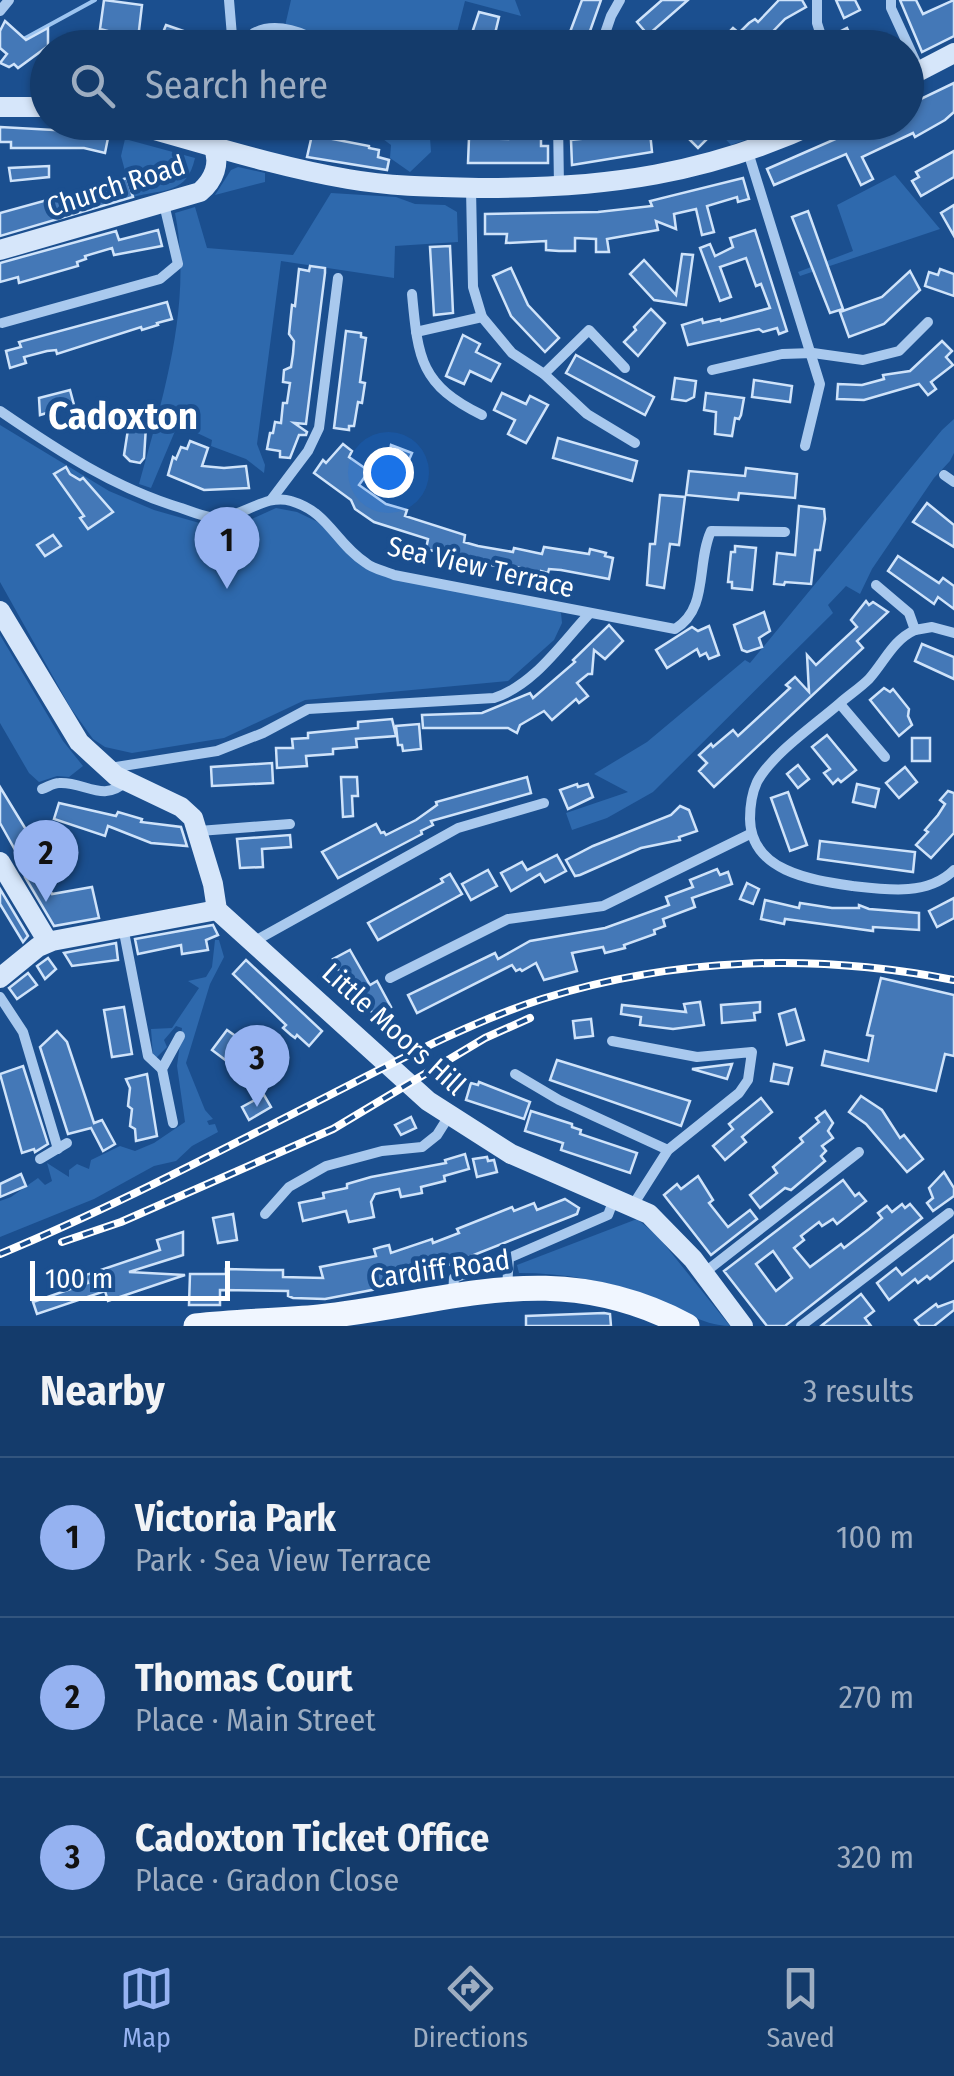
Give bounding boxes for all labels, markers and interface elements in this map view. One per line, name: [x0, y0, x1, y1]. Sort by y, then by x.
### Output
search box: [30, 30, 924, 140]
icon: search: [65, 58, 120, 113]
text: Search here: [145, 62, 328, 108]
street label: Church Road: [43, 148, 189, 224]
district label: Cadoxton: [48, 393, 198, 439]
your location: [363, 447, 414, 498]
pin: 1: [194, 506, 260, 589]
street label: Sea View Terrace: [384, 529, 578, 605]
pin: 2: [13, 820, 78, 902]
street label: Little Moors Hill: [316, 956, 472, 1102]
pin: 3: [224, 1024, 290, 1107]
street label: Cardiff Road: [368, 1243, 512, 1295]
scale bar: [30, 1256, 230, 1300]
text: 100 m: [45, 1262, 113, 1295]
text: Nearby: [40, 1366, 165, 1416]
text: 3 results: [803, 1372, 914, 1410]
text: Victoria Park: [135, 1495, 336, 1541]
text: 1: [66, 1518, 79, 1556]
text: 100 m: [836, 1518, 914, 1556]
text: Park · Sea View Terrace: [135, 1541, 432, 1579]
text: Thomas Court: [135, 1655, 353, 1701]
text: 2: [65, 1678, 80, 1716]
text: 270 m: [839, 1678, 914, 1716]
text: Place · Main Street: [135, 1701, 376, 1739]
text: Cadoxton Ticket Office: [135, 1815, 489, 1861]
text: 3: [65, 1838, 80, 1876]
text: 320 m: [837, 1838, 914, 1876]
text: Place · Gradon Close: [135, 1861, 399, 1899]
tab: Map: [119, 1961, 174, 2054]
tab: Directions: [412, 1961, 528, 2054]
tab: Saved: [766, 1961, 835, 2054]

